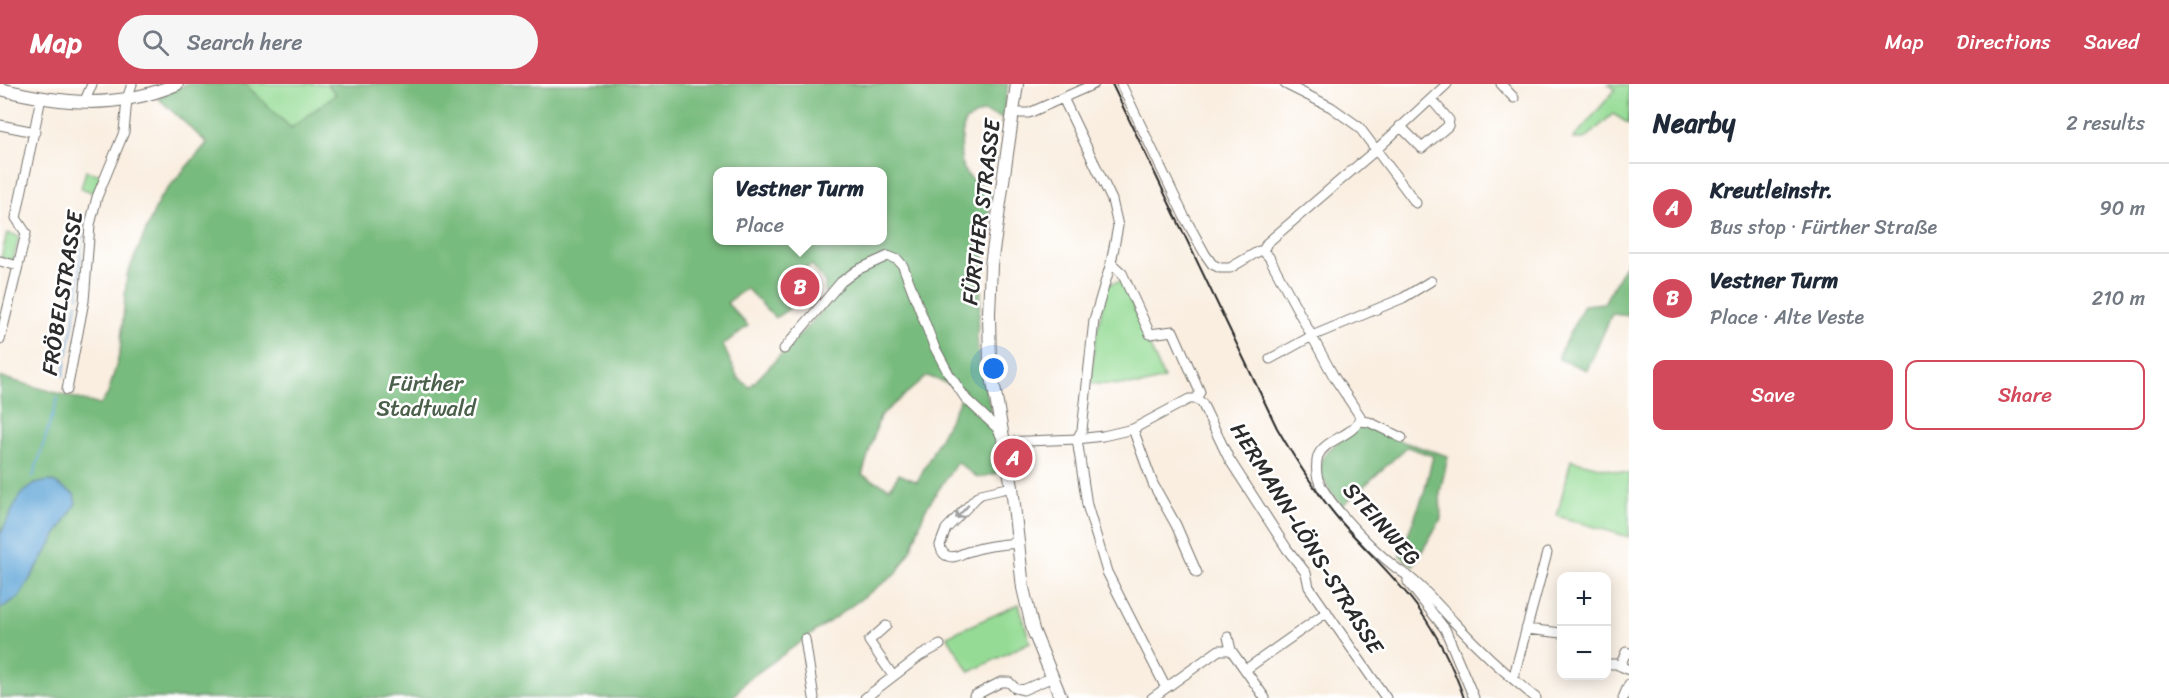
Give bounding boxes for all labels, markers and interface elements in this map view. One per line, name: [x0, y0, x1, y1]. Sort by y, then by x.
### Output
search box: [118, 15, 538, 69]
text: Map: [30, 18, 82, 67]
text: Search here: [187, 23, 303, 62]
text: Map: [1885, 23, 1923, 61]
text: Directions: [1956, 23, 2051, 61]
text: Saved: [2084, 23, 2139, 61]
icon: search: [139, 26, 172, 59]
text: Nearby: [1653, 100, 1735, 146]
text: 2 results: [2066, 106, 2145, 141]
street label: FÜRTHER STRASSE: [950, 115, 1012, 307]
popup: [713, 167, 887, 245]
text: Vestner Turm: [736, 169, 864, 208]
text: Kreutleinstr.: [1710, 171, 1833, 210]
text: A: [1666, 191, 1679, 226]
text: 90 m: [2100, 191, 2145, 226]
street label: FRÖBELSTRASSE: [30, 206, 95, 378]
text: Place: [736, 208, 784, 243]
text: Bus stop · Fürther Straße: [1710, 210, 1937, 245]
text: Vestner Turm: [1710, 261, 1838, 300]
pin: B: [780, 264, 820, 310]
text: B: [1666, 281, 1679, 316]
text: 210 m: [2092, 281, 2145, 316]
text: Place · Alte Veste: [1710, 300, 1864, 335]
your location: [979, 354, 1008, 383]
button: Save: [1653, 360, 1893, 430]
button: Share: [1905, 360, 2145, 430]
park label: Fürther Stadtwald: [376, 364, 477, 428]
street label: HERMANN-LÖNS-STRASSE: [1220, 414, 1395, 663]
pin: A: [994, 436, 1032, 481]
street label: STEINWEG: [1333, 473, 1431, 575]
one-way arrow: [955, 504, 969, 519]
map controls: [1557, 572, 1611, 680]
button: +: [1557, 572, 1611, 626]
button: −: [1557, 626, 1611, 680]

